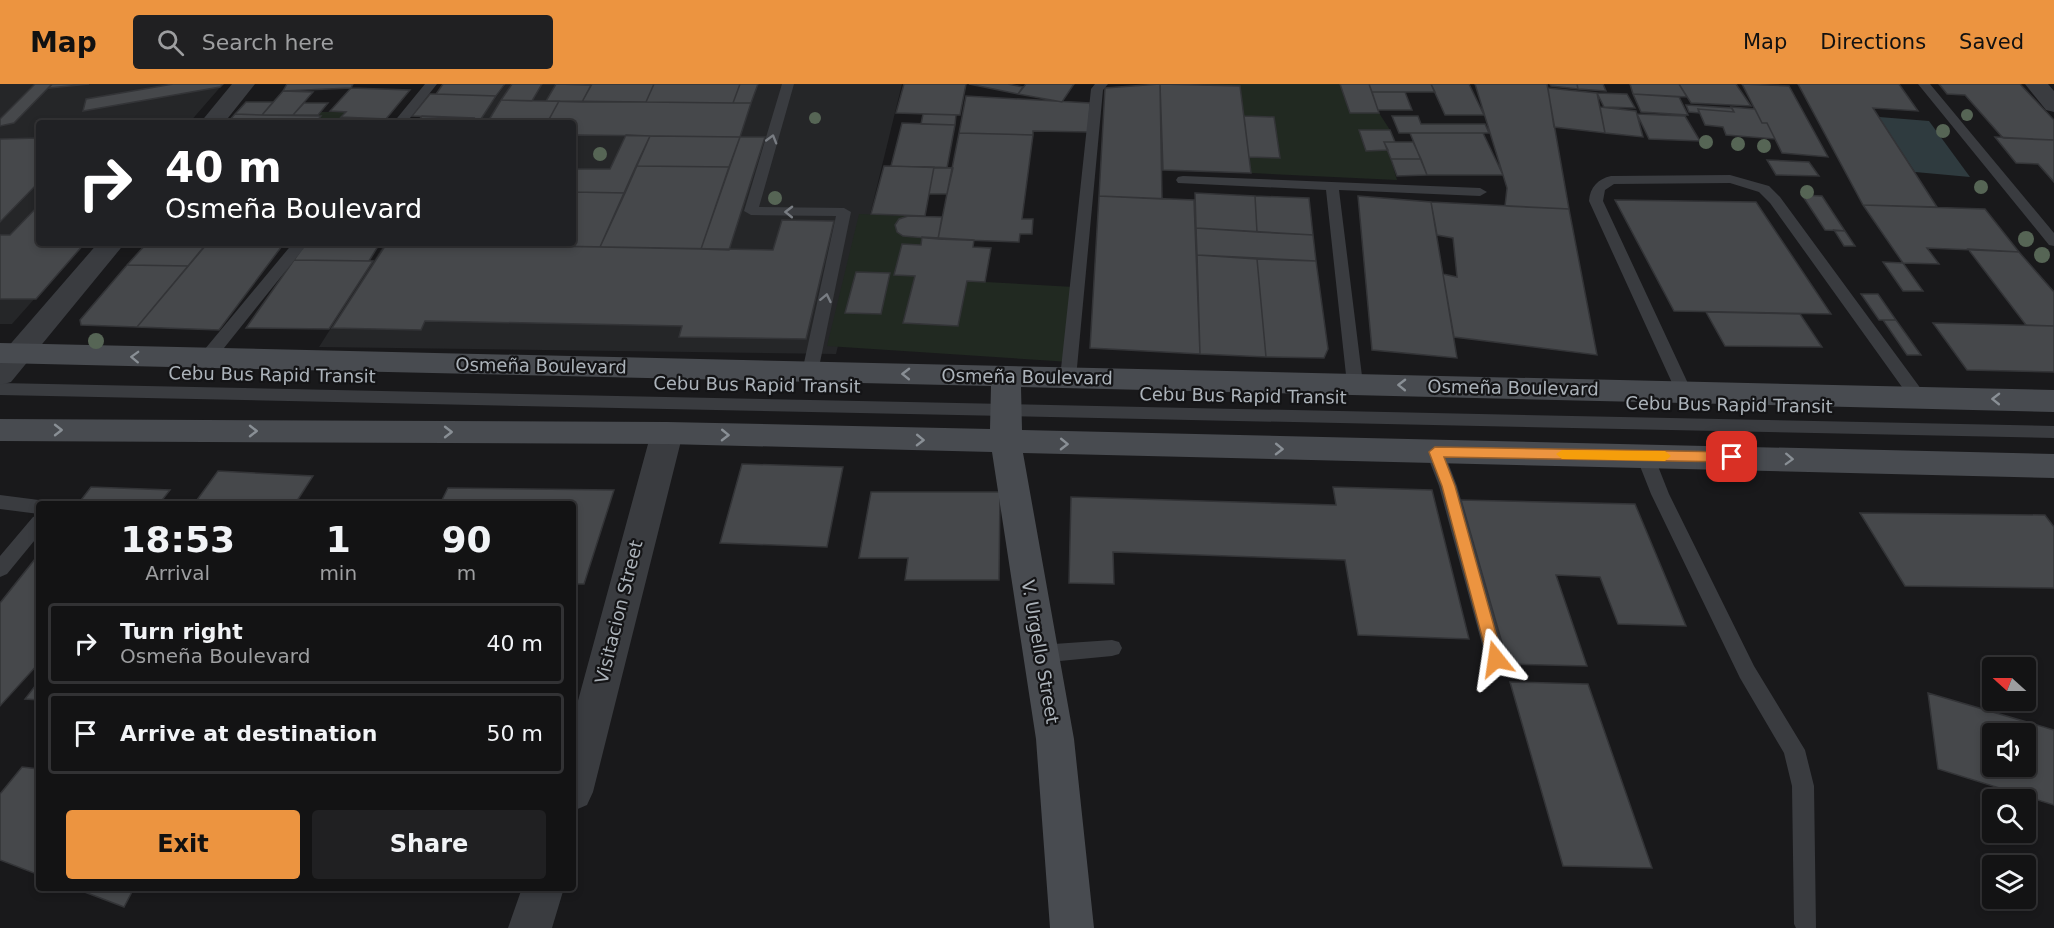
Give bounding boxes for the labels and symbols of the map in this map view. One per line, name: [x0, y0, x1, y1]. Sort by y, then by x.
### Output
one-way arrow: [765, 135, 777, 145]
one-way arrow: [784, 206, 793, 218]
one-way arrow: [818, 293, 831, 303]
one-way arrow: [131, 351, 140, 364]
street label: Osmeña Boulevard: [455, 354, 627, 377]
street label: Cebu Bus Rapid Transit: [168, 362, 376, 387]
street label: Osmeña Boulevard: [941, 365, 1113, 388]
one-way arrow: [901, 368, 910, 380]
street label: Cebu Bus Rapid Transit: [653, 372, 861, 397]
street label: Osmeña Boulevard: [1427, 376, 1599, 399]
one-way arrow: [1397, 379, 1406, 392]
street label: Cebu Bus Rapid Transit: [1139, 383, 1347, 408]
street label: Cebu Bus Rapid Transit: [1625, 392, 1833, 417]
one-way arrow: [1991, 393, 2000, 405]
one-way arrow: [54, 424, 63, 436]
one-way arrow: [249, 425, 258, 437]
one-way arrow: [444, 426, 453, 438]
one-way arrow: [721, 428, 730, 441]
pin: [1706, 431, 1757, 482]
one-way arrow: [916, 433, 925, 446]
one-way arrow: [1060, 438, 1069, 450]
one-way arrow: [1275, 442, 1284, 455]
one-way arrow: [1785, 452, 1794, 465]
street label: Visitacion Street: [591, 538, 646, 686]
street label: V. Urgello Street: [1018, 578, 1063, 725]
position arrow: [1464, 627, 1528, 691]
north arrow: [1982, 657, 2036, 711]

